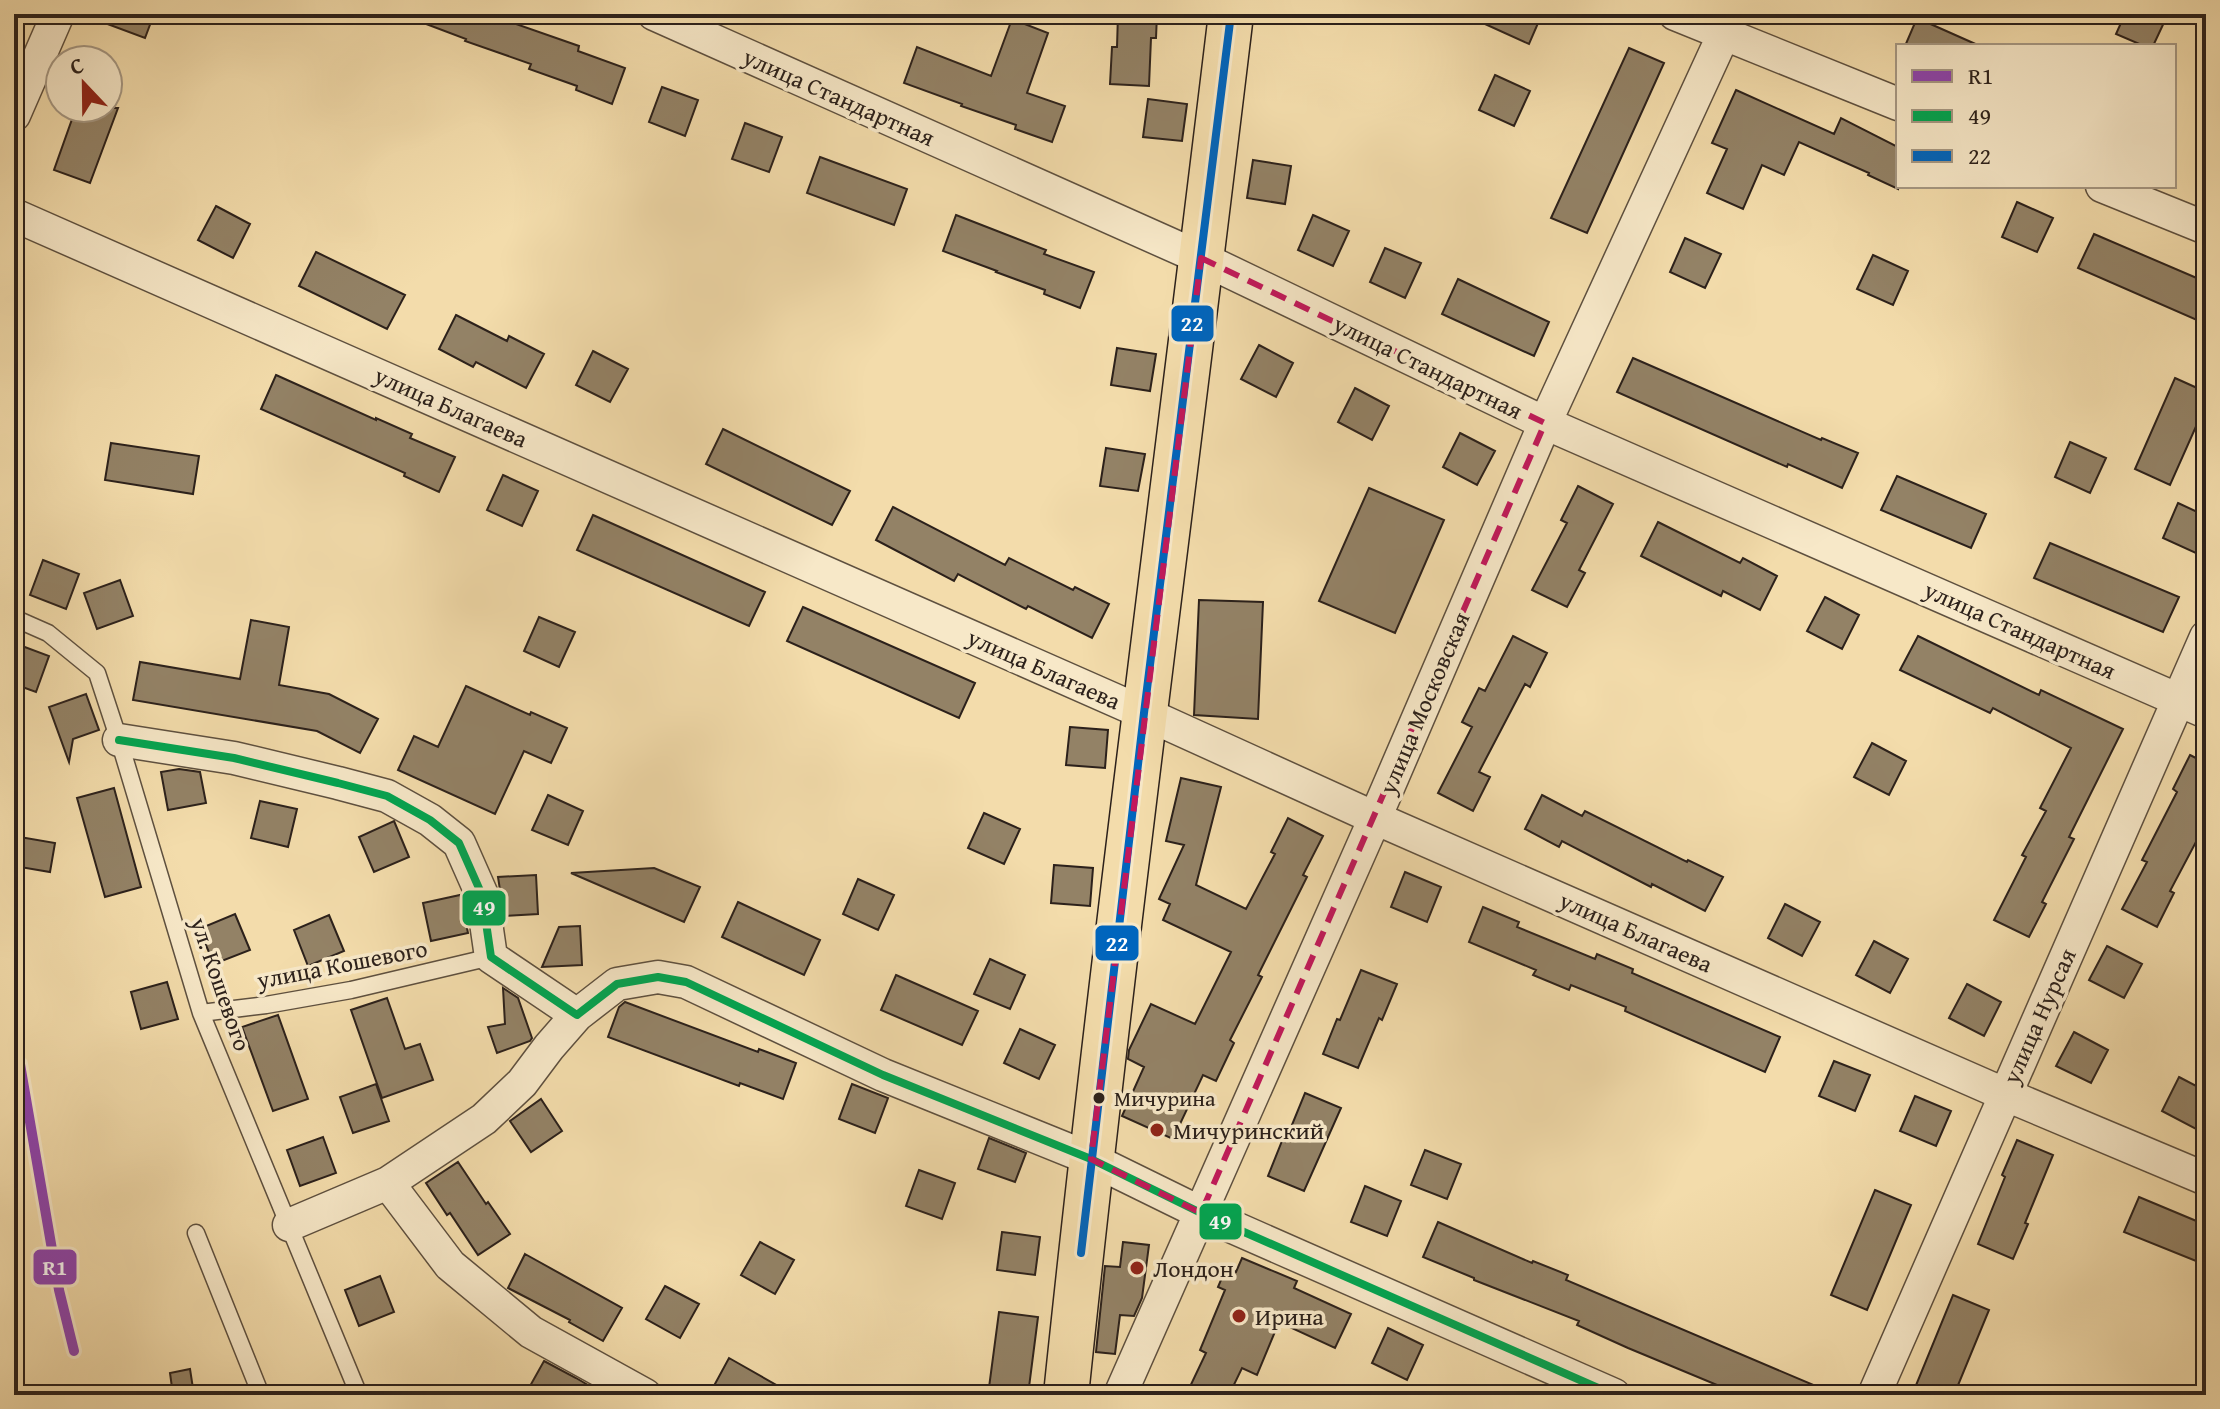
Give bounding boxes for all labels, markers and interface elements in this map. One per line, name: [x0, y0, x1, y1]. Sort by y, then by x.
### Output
street label: улица Стандартная: [737, 39, 940, 155]
north arrow: [44, 44, 124, 124]
legend: [1896, 44, 2176, 188]
text: С: [65, 48, 88, 83]
text: R1: [1968, 58, 1993, 93]
text: 49: [1968, 98, 1991, 133]
text: 22: [1968, 138, 1991, 173]
line badge: 22: [1170, 304, 1215, 343]
street label: улица Стандартная: [1327, 306, 1529, 428]
text: 22: [1181, 307, 1203, 339]
street label: улица Благаева: [368, 357, 534, 457]
street label: улица Стандартная: [1918, 572, 2121, 688]
street label: улица Московская: [1369, 606, 1478, 801]
street label: улица Благаева: [961, 619, 1127, 719]
street label: улица Благаева: [1553, 882, 1719, 982]
line badge: 49: [461, 889, 507, 927]
text: 49: [473, 891, 495, 923]
street label: ул. Кошевого: [181, 911, 260, 1056]
line badge: 22: [1094, 924, 1140, 962]
text: 22: [1106, 927, 1128, 959]
street label: улица Кошевого: [253, 930, 430, 998]
street label: улица Нурсая: [1993, 942, 2085, 1090]
place label: Мичурина: [1114, 1082, 1216, 1114]
marker: Мичурина: [1091, 1090, 1107, 1106]
place label: Мичуринский: [1173, 1113, 1324, 1148]
marker: Мичуринский: [1148, 1121, 1166, 1139]
line badge: 49: [1198, 1202, 1243, 1241]
text: 49: [1209, 1205, 1231, 1237]
line badge: R1: [32, 1248, 78, 1286]
text: R1: [42, 1251, 68, 1283]
place label: Лондон: [1153, 1251, 1234, 1286]
marker: Лондон: [1128, 1259, 1146, 1277]
place label: Ирина: [1255, 1299, 1324, 1334]
marker: Ирина: [1230, 1307, 1248, 1325]

